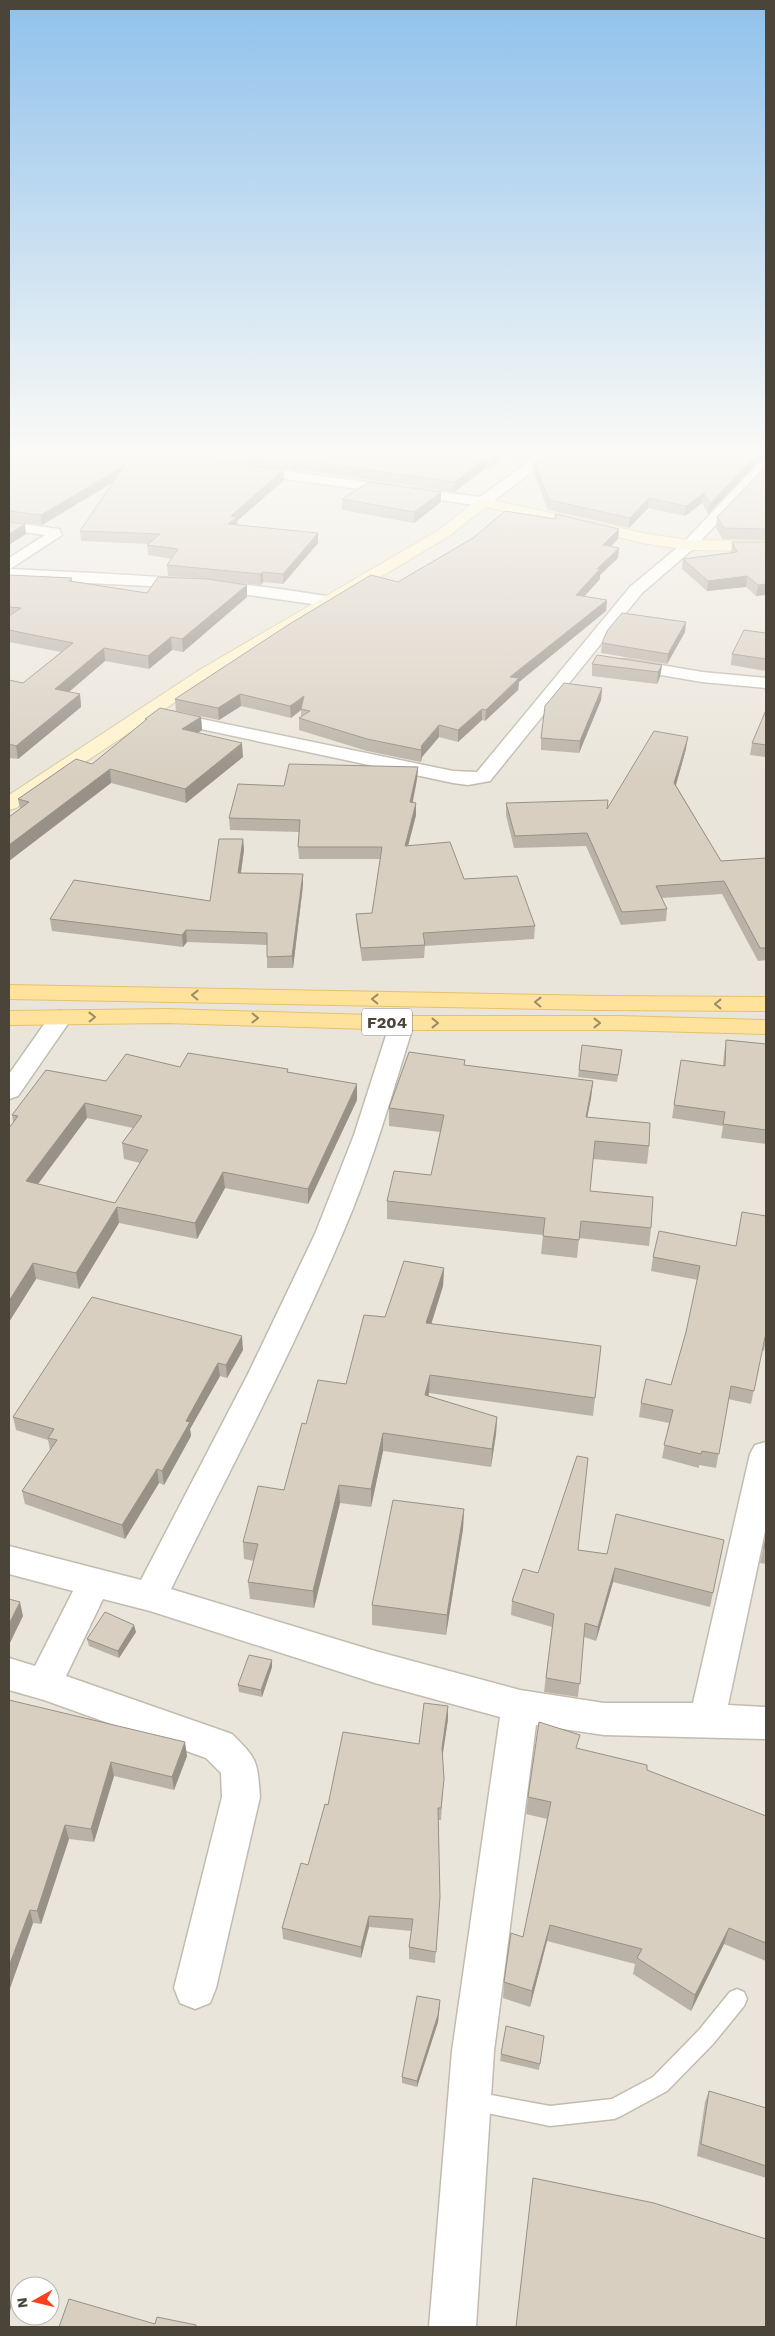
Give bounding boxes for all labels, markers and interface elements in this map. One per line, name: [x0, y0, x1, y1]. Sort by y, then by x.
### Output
one-way arrow: [191, 990, 198, 1000]
one-way arrow: [371, 994, 378, 1004]
one-way arrow: [533, 997, 541, 1007]
one-way arrow: [713, 999, 721, 1009]
road number: F204: [362, 1009, 412, 1036]
one-way arrow: [89, 1012, 97, 1022]
one-way arrow: [252, 1013, 259, 1023]
one-way arrow: [432, 1018, 439, 1028]
one-way arrow: [594, 1018, 602, 1028]
north arrow: [10, 2276, 60, 2326]
text: N: [13, 2297, 31, 2309]

